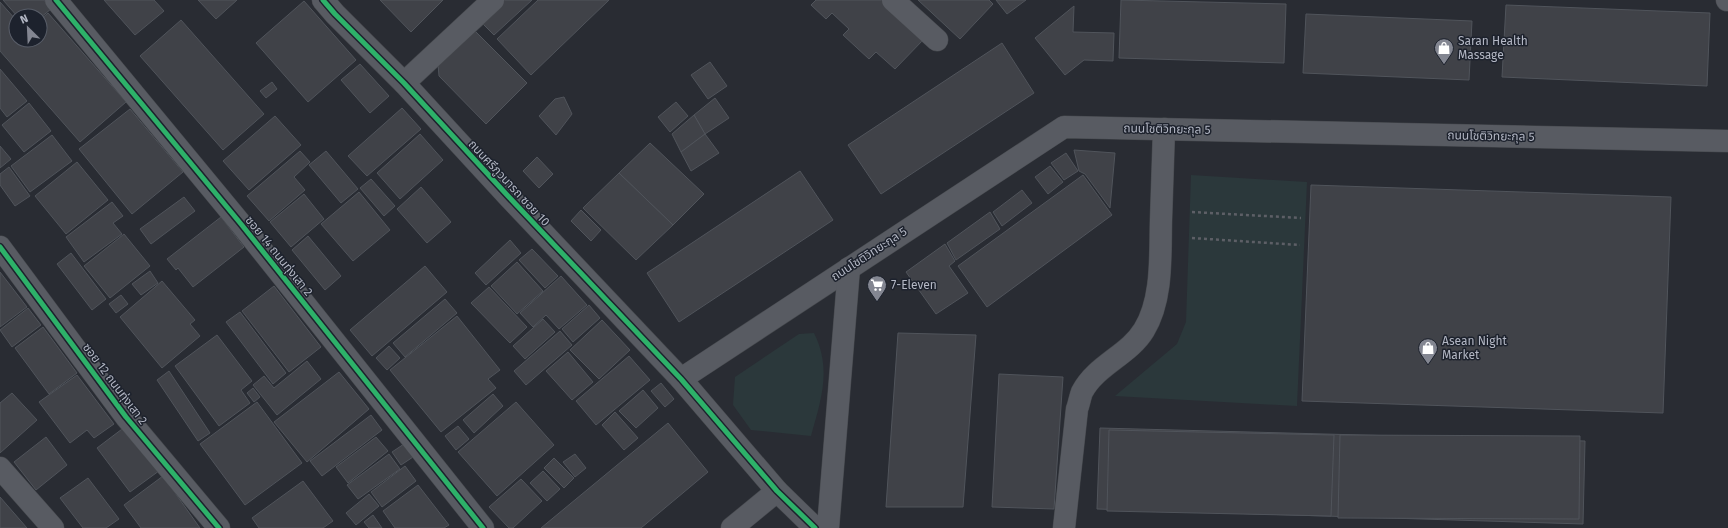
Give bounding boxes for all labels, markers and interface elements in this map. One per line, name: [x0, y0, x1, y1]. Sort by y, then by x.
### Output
north arrow: [8, 8, 48, 48]
text: N: [18, 12, 30, 27]
place label: Saran Health Massage: [1458, 34, 1528, 62]
shop icon: Saran Health Massage: [1433, 37, 1455, 65]
street label: ถนนโชติวิทยะกุล 5: [1123, 121, 1211, 137]
street label: ถนนโชติวิทยะกุล 5: [1447, 128, 1535, 144]
street label: ถนนศรีภูวนารถ ซอย 10: [465, 137, 553, 229]
street label: ซอย 14 ถนนทุ่งเสา 2: [243, 213, 316, 299]
street label: ถนนโชติวิทยะกุล 5: [829, 224, 909, 284]
supermarket icon: 7-Eleven: [866, 274, 888, 302]
place label: 7-Eleven: [891, 278, 937, 292]
place label: Asean Night Market: [1442, 334, 1507, 362]
shop icon: Asean Night Market: [1417, 337, 1439, 365]
street label: ซอย 12 ถนนทุ่งเสา 2: [80, 341, 150, 427]

